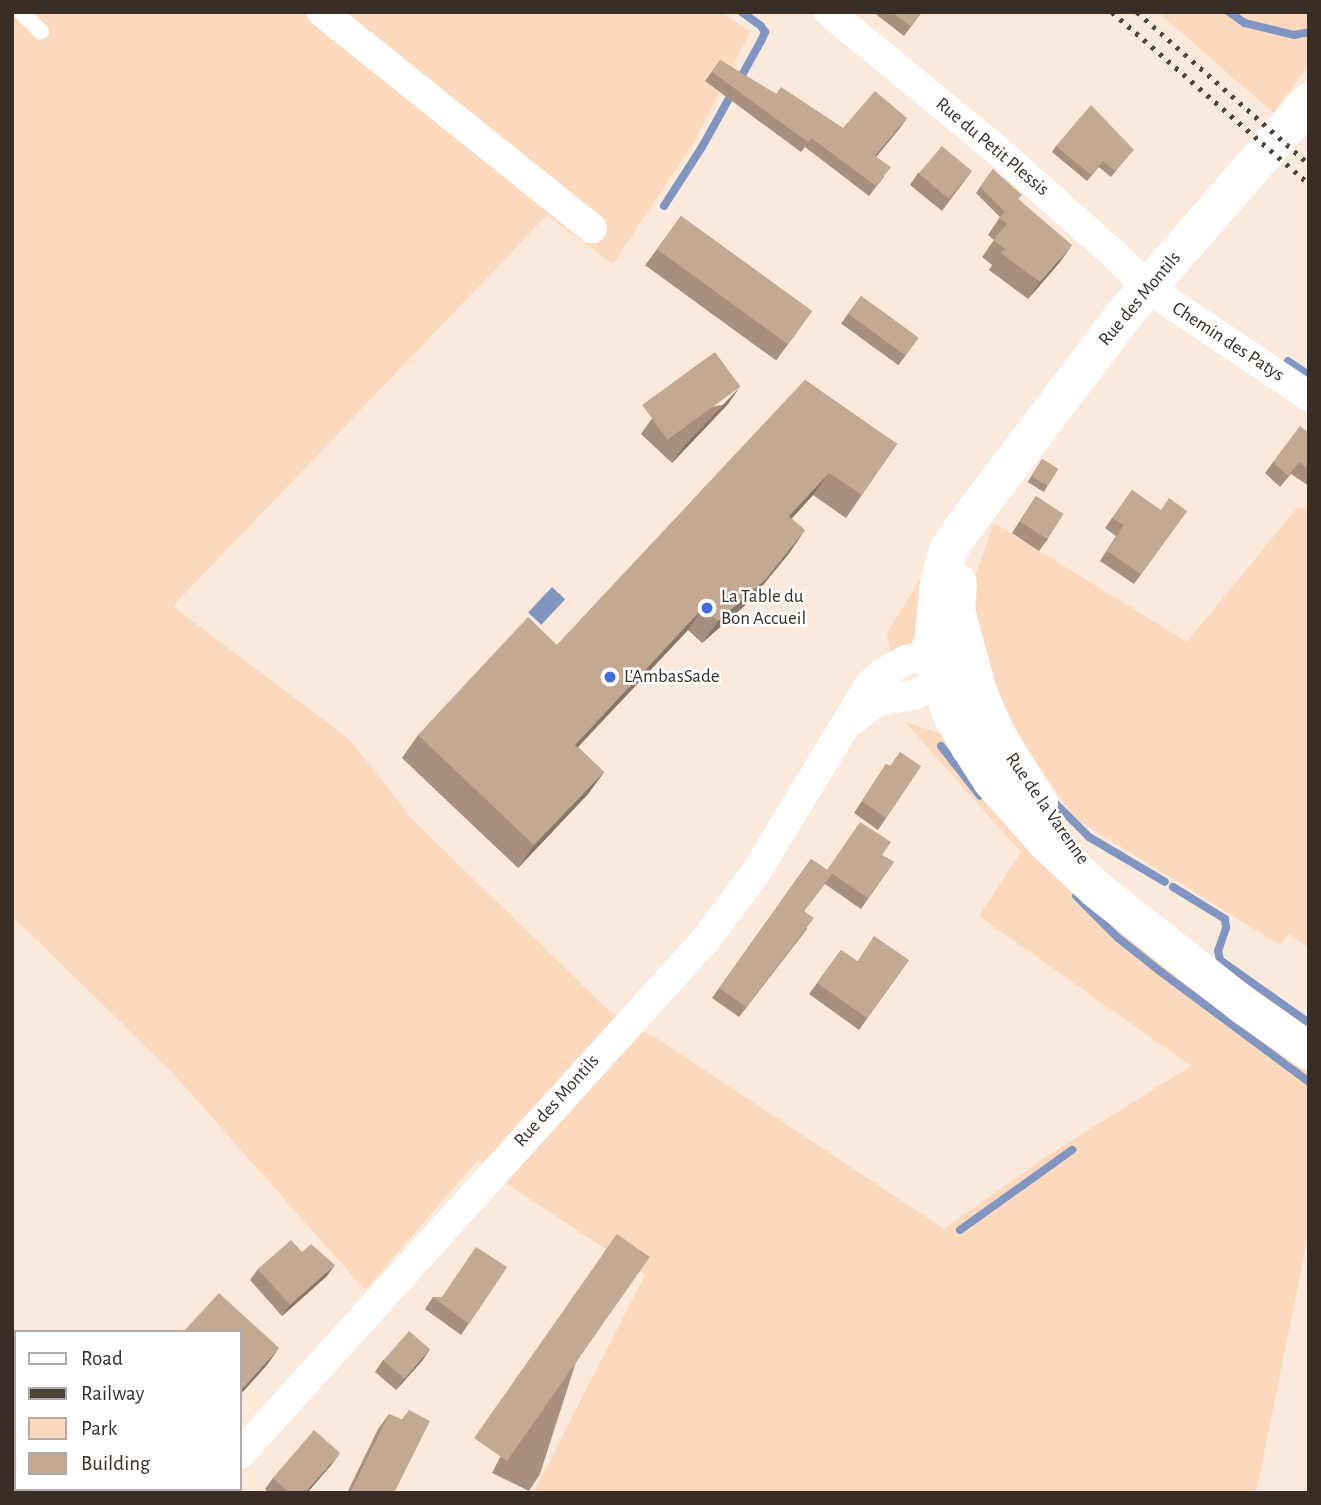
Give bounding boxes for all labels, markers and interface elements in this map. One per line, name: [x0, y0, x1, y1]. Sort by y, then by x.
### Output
street label: Rue du Petit Plessis: [931, 93, 1053, 201]
street label: Rue des Montils: [1094, 247, 1186, 351]
street label: Chemin des Patys: [1168, 297, 1288, 387]
place label: La Table du Bon Accueil: [721, 586, 806, 630]
marker: La Table du Bon Accueil: [699, 600, 715, 616]
place label: L'AmbasSade: [624, 666, 720, 688]
marker: L'AmbasSade: [602, 669, 618, 685]
street label: Rue de la Varenne: [1000, 749, 1094, 869]
street label: Rue des Montils: [510, 1050, 604, 1152]
legend: [14, 1330, 242, 1491]
text: Road: [81, 1348, 123, 1369]
text: Railway: [81, 1383, 144, 1404]
text: Park: [81, 1418, 117, 1439]
text: Building: [81, 1453, 150, 1474]

